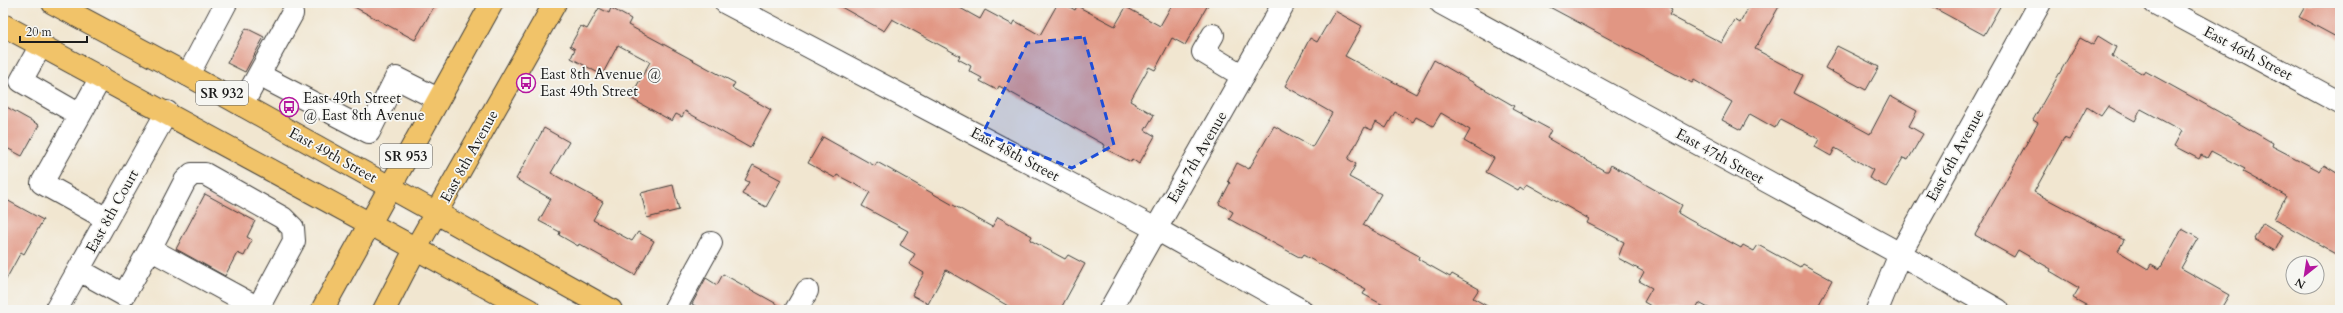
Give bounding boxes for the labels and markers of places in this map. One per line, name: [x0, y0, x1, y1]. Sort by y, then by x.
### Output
place label: East 8th Avenue @ East 49th Street: [540, 64, 661, 101]
bus stop icon: East 8th Avenue @ East 49th Street: [515, 72, 537, 94]
place label: East 49th Street @ East 8th Avenue: [303, 88, 425, 125]
bus stop icon: East 49th Street @ East 8th Avenue: [278, 96, 300, 118]

